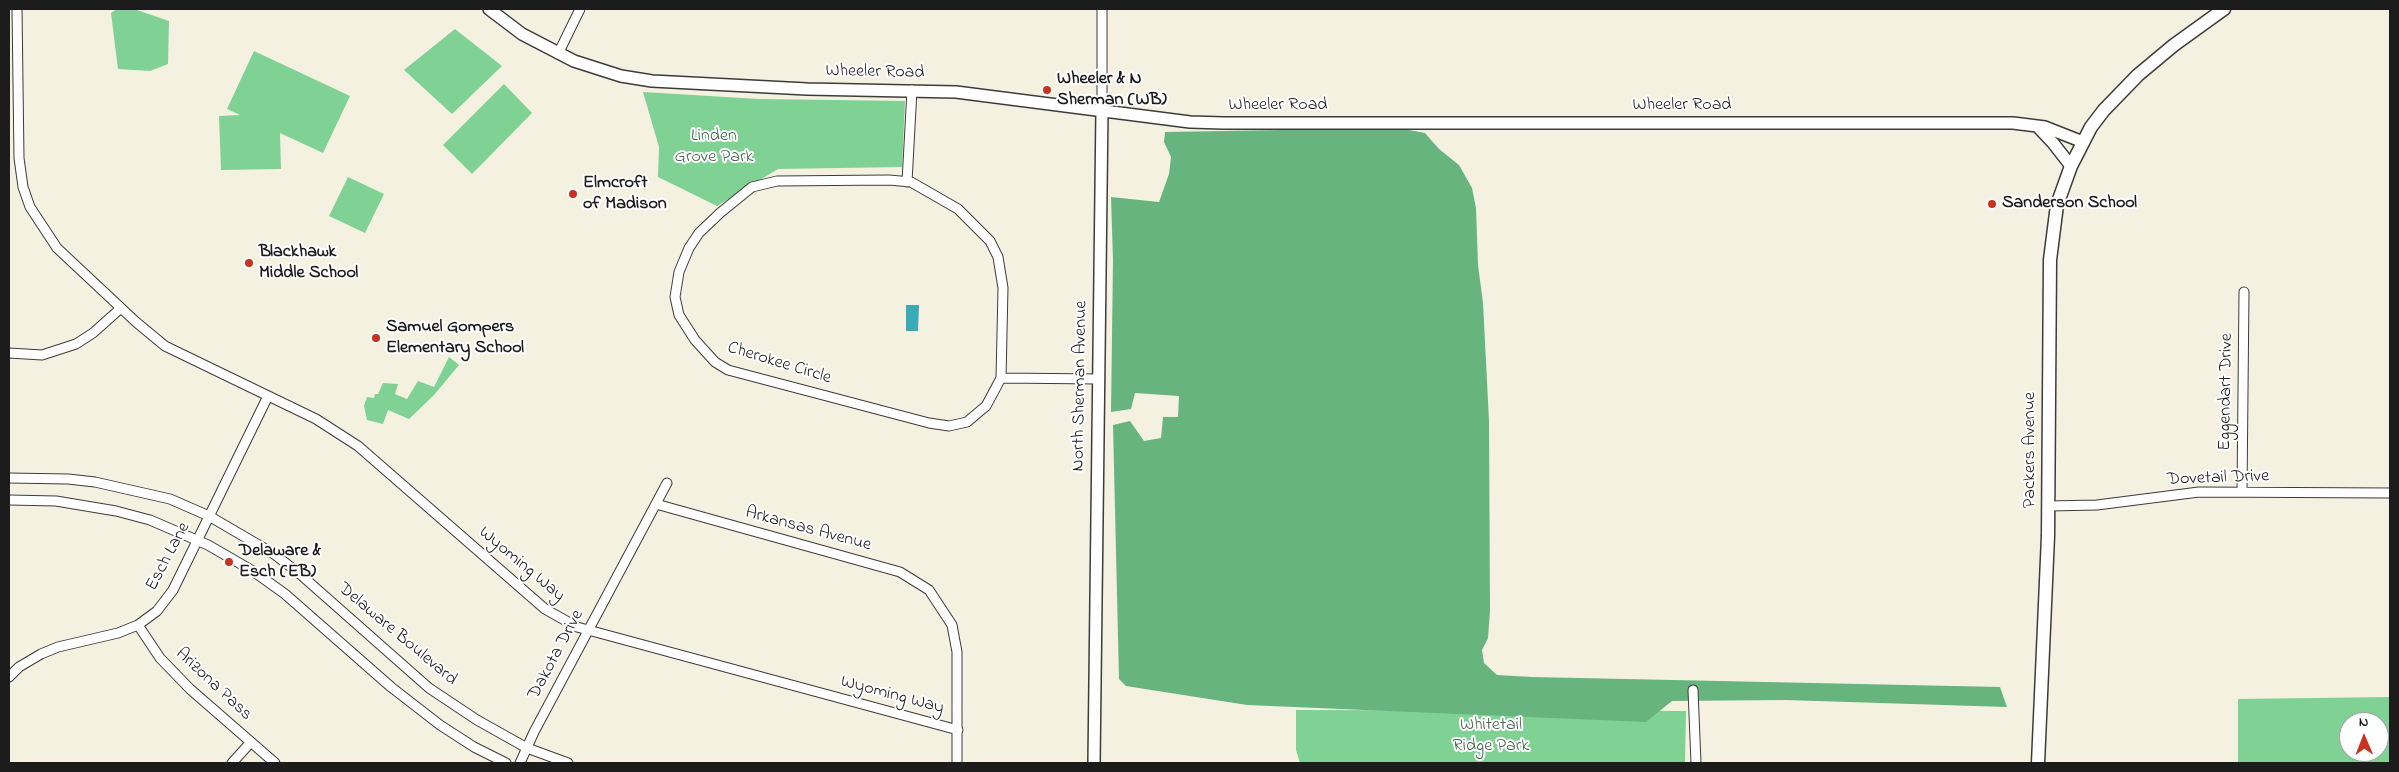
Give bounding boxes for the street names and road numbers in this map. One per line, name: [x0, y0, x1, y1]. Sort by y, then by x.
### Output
street label: Wheeler Road: [825, 61, 925, 85]
street label: Wheeler Road: [1229, 95, 1327, 117]
street label: Wheeler Road: [1633, 95, 1731, 117]
street label: North Sherman Avenue: [1069, 300, 1093, 472]
street label: Eggendart Drive: [2215, 333, 2239, 451]
street label: Cherokee Circle: [725, 338, 833, 390]
street label: Packers Avenue: [2020, 392, 2042, 508]
street label: Dovetail Drive: [2167, 466, 2269, 492]
street label: Arkansas Avenue: [743, 503, 873, 557]
street label: Esch Lane: [142, 519, 196, 595]
street label: Wyoming Way: [473, 523, 569, 607]
street label: Delaware Boulevard: [333, 579, 461, 691]
street label: Dakota Drive: [524, 607, 590, 703]
street label: Arizona Pass: [170, 644, 256, 726]
street label: Wyoming Way: [838, 672, 946, 720]

